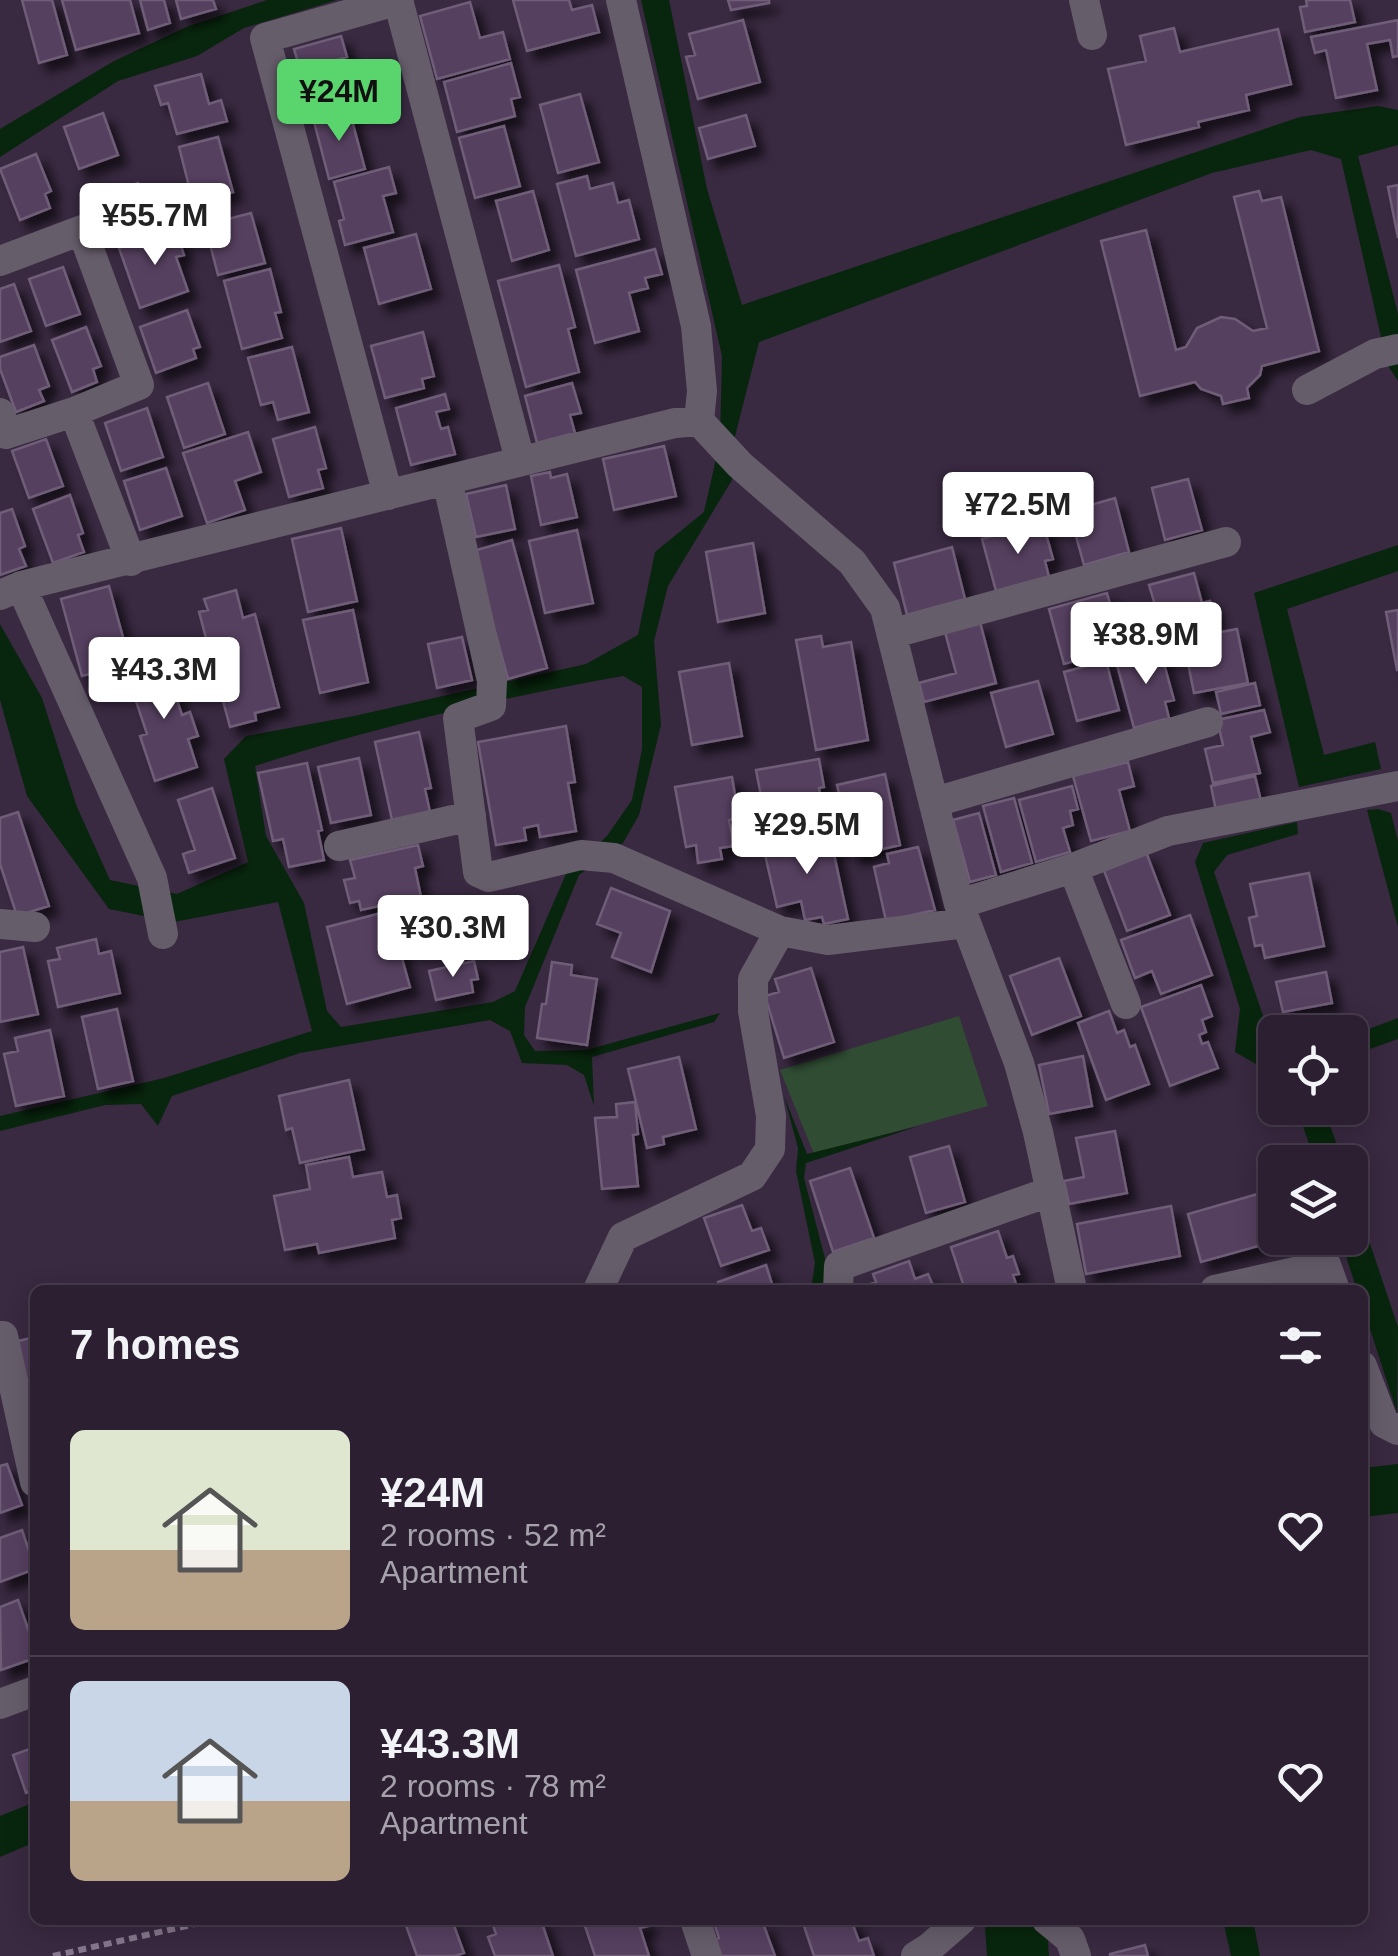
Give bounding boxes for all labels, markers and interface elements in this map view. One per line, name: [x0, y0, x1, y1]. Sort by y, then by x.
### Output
pin: ¥24M: [280, 59, 398, 144]
text: ¥24M: [299, 73, 379, 109]
pin: ¥55.7M: [74, 183, 236, 268]
text: ¥55.7M: [102, 197, 208, 233]
pin: ¥72.5M: [937, 472, 1099, 557]
text: ¥72.5M: [965, 486, 1071, 522]
pin: ¥38.9M: [1065, 602, 1227, 687]
text: ¥38.9M: [1093, 616, 1199, 652]
pin: ¥43.3M: [83, 637, 245, 722]
text: ¥43.3M: [111, 651, 217, 687]
pin: ¥29.5M: [726, 792, 888, 877]
text: ¥29.5M: [754, 806, 860, 842]
pin: ¥30.3M: [372, 895, 534, 980]
text: ¥30.3M: [400, 909, 506, 945]
map controls: [1258, 1015, 1368, 1255]
button: locate: [1258, 1015, 1368, 1125]
button: layers: [1258, 1145, 1368, 1255]
icon: filters: [1273, 1318, 1328, 1373]
text: 7 homes: [70, 1321, 240, 1368]
text: ¥24M: [380, 1469, 485, 1516]
icon: home: [150, 1470, 270, 1590]
icon: heart: [1273, 1503, 1328, 1558]
text: 2 rooms · 52 m²: [380, 1517, 606, 1553]
text: Apartment: [380, 1554, 528, 1590]
text: ¥43.3M: [380, 1720, 520, 1767]
icon: home: [150, 1721, 270, 1841]
icon: heart: [1273, 1754, 1328, 1809]
text: 2 rooms · 78 m²: [380, 1768, 606, 1804]
text: Apartment: [380, 1805, 528, 1841]

